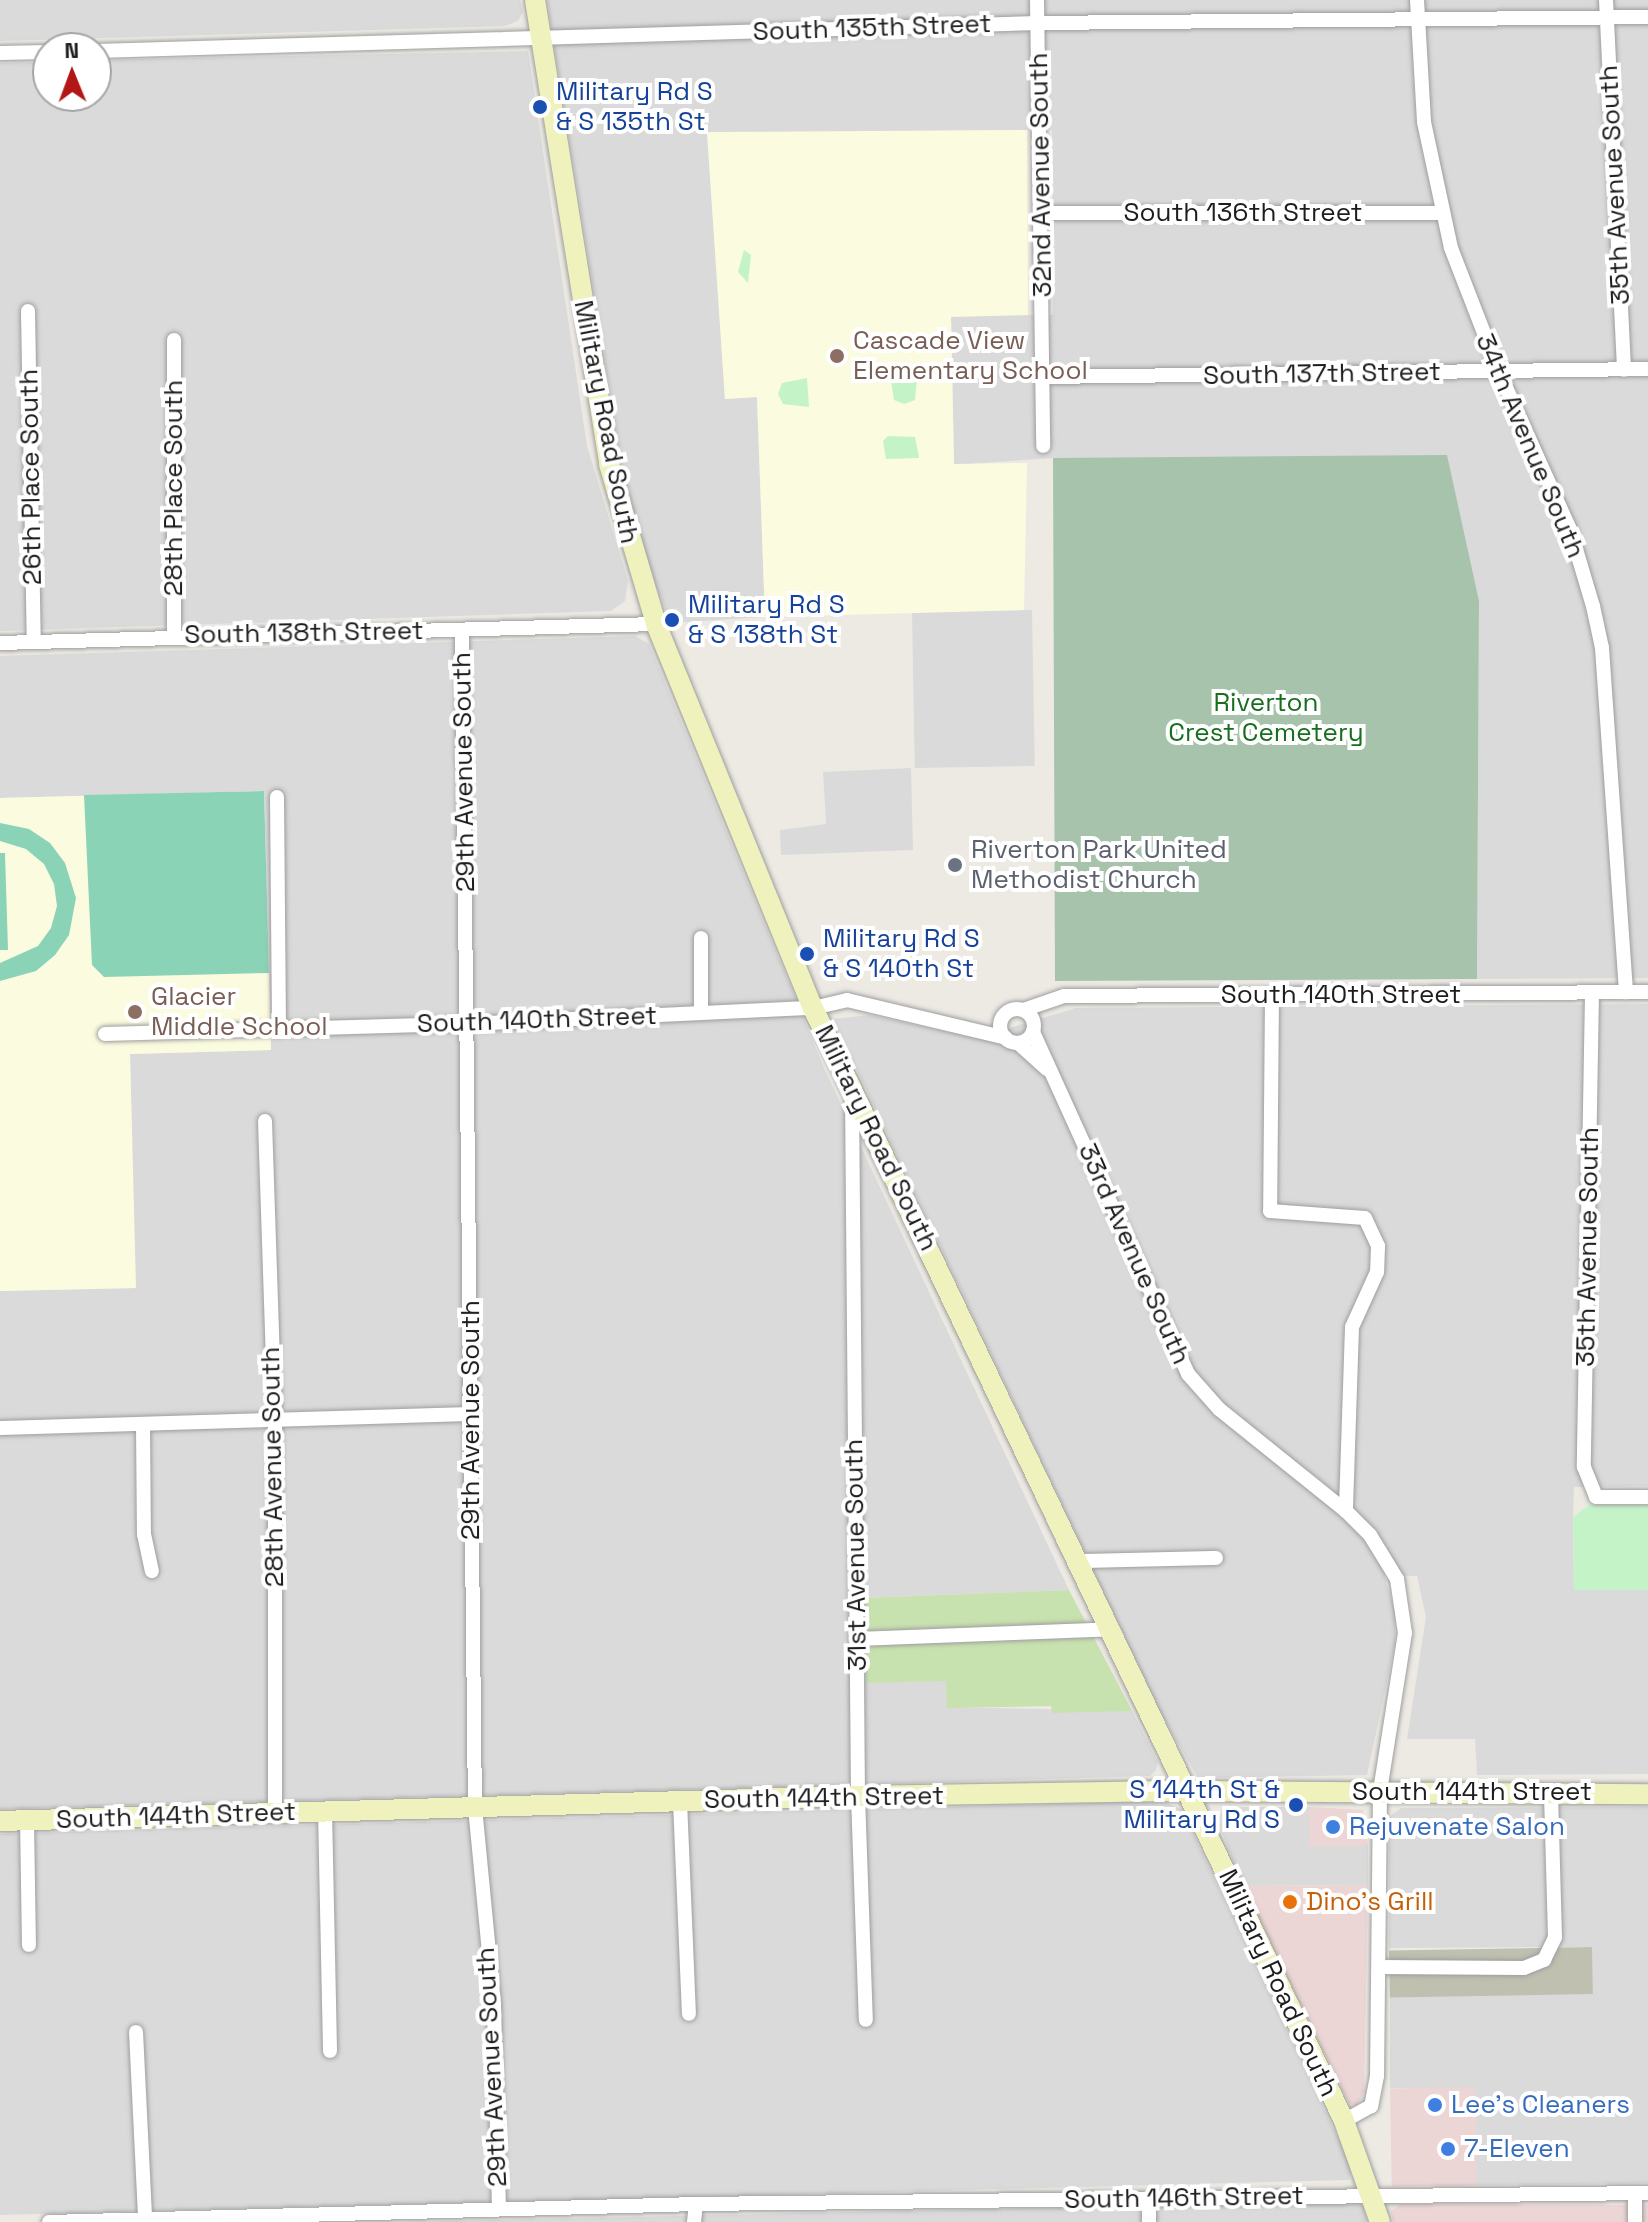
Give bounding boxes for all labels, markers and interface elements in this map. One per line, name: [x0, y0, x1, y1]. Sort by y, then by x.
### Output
street label: South 135th Street: [752, 8, 992, 48]
north arrow: [32, 32, 112, 112]
text: N: [64, 36, 79, 64]
street label: 32nd Avenue South: [1023, 52, 1059, 298]
street label: 35th Avenue South: [1593, 64, 1637, 306]
place label: Military Rd S & S 135th St: [556, 76, 713, 138]
marker: Military Rd S & S 135th St: [531, 98, 549, 116]
street label: South 136th Street: [1123, 197, 1363, 229]
street label: Military Road South: [567, 298, 645, 546]
place label: Cascade View Elementary School: [853, 325, 1088, 386]
street label: 34th Avenue South: [1469, 329, 1591, 563]
marker: Cascade View Elementary School: [828, 347, 846, 365]
street label: South 137th Street: [1203, 356, 1441, 392]
street label: 26th Place South: [14, 369, 48, 585]
street label: 28th Place South: [158, 380, 190, 596]
place label: Military Rd S & S 138th St: [688, 589, 845, 650]
marker: Military Rd S & S 138th St: [663, 611, 681, 629]
street label: South 138th Street: [184, 615, 424, 651]
street label: 29th Avenue South: [446, 652, 482, 892]
park label: Riverton Crest Cemetery: [1168, 687, 1364, 748]
place label: Riverton Park United Methodist Church: [971, 834, 1227, 896]
marker: Riverton Park United Methodist Church: [946, 856, 964, 874]
place label: Military Rd S & S 140th St: [823, 923, 980, 984]
marker: Military Rd S & S 140th St: [798, 945, 816, 963]
street label: South 140th Street: [1221, 979, 1461, 1011]
place label: Glacier Middle School: [151, 981, 328, 1042]
street label: South 140th Street: [416, 1000, 658, 1040]
marker: Glacier Middle School: [126, 1003, 144, 1021]
street label: Military Road South: [808, 1020, 944, 1256]
street label: 35th Avenue South: [1570, 1127, 1606, 1367]
street label: 33rd Avenue South: [1071, 1139, 1197, 1369]
street label: 29th Avenue South: [455, 1300, 487, 1540]
street label: 28th Avenue South: [255, 1346, 291, 1588]
street label: 31st Avenue South: [838, 1438, 874, 1672]
place label: S 144th St & Military Rd S: [1123, 1774, 1280, 1836]
street label: South 144th Street: [1352, 1776, 1592, 1808]
street label: South 144th Street: [704, 1780, 944, 1816]
street label: South 144th Street: [56, 1796, 296, 1836]
marker: S 144th St & Military Rd S: [1287, 1796, 1305, 1814]
place label: Rejuvenate Salon: [1349, 1811, 1565, 1843]
marker: Rejuvenate Salon: [1324, 1818, 1342, 1836]
street label: Military Road South: [1212, 1864, 1344, 2102]
place label: Dino's Grill: [1306, 1886, 1434, 1918]
marker: Dino's Grill: [1281, 1893, 1299, 1911]
street label: 29th Avenue South: [470, 1946, 514, 2188]
place label: Lee's Cleaners: [1451, 2089, 1630, 2121]
marker: Lee's Cleaners: [1426, 2096, 1444, 2114]
place label: 7-Eleven: [1464, 2133, 1570, 2165]
marker: 7-Eleven: [1439, 2140, 1457, 2158]
street label: South 146th Street: [1064, 2180, 1304, 2216]

